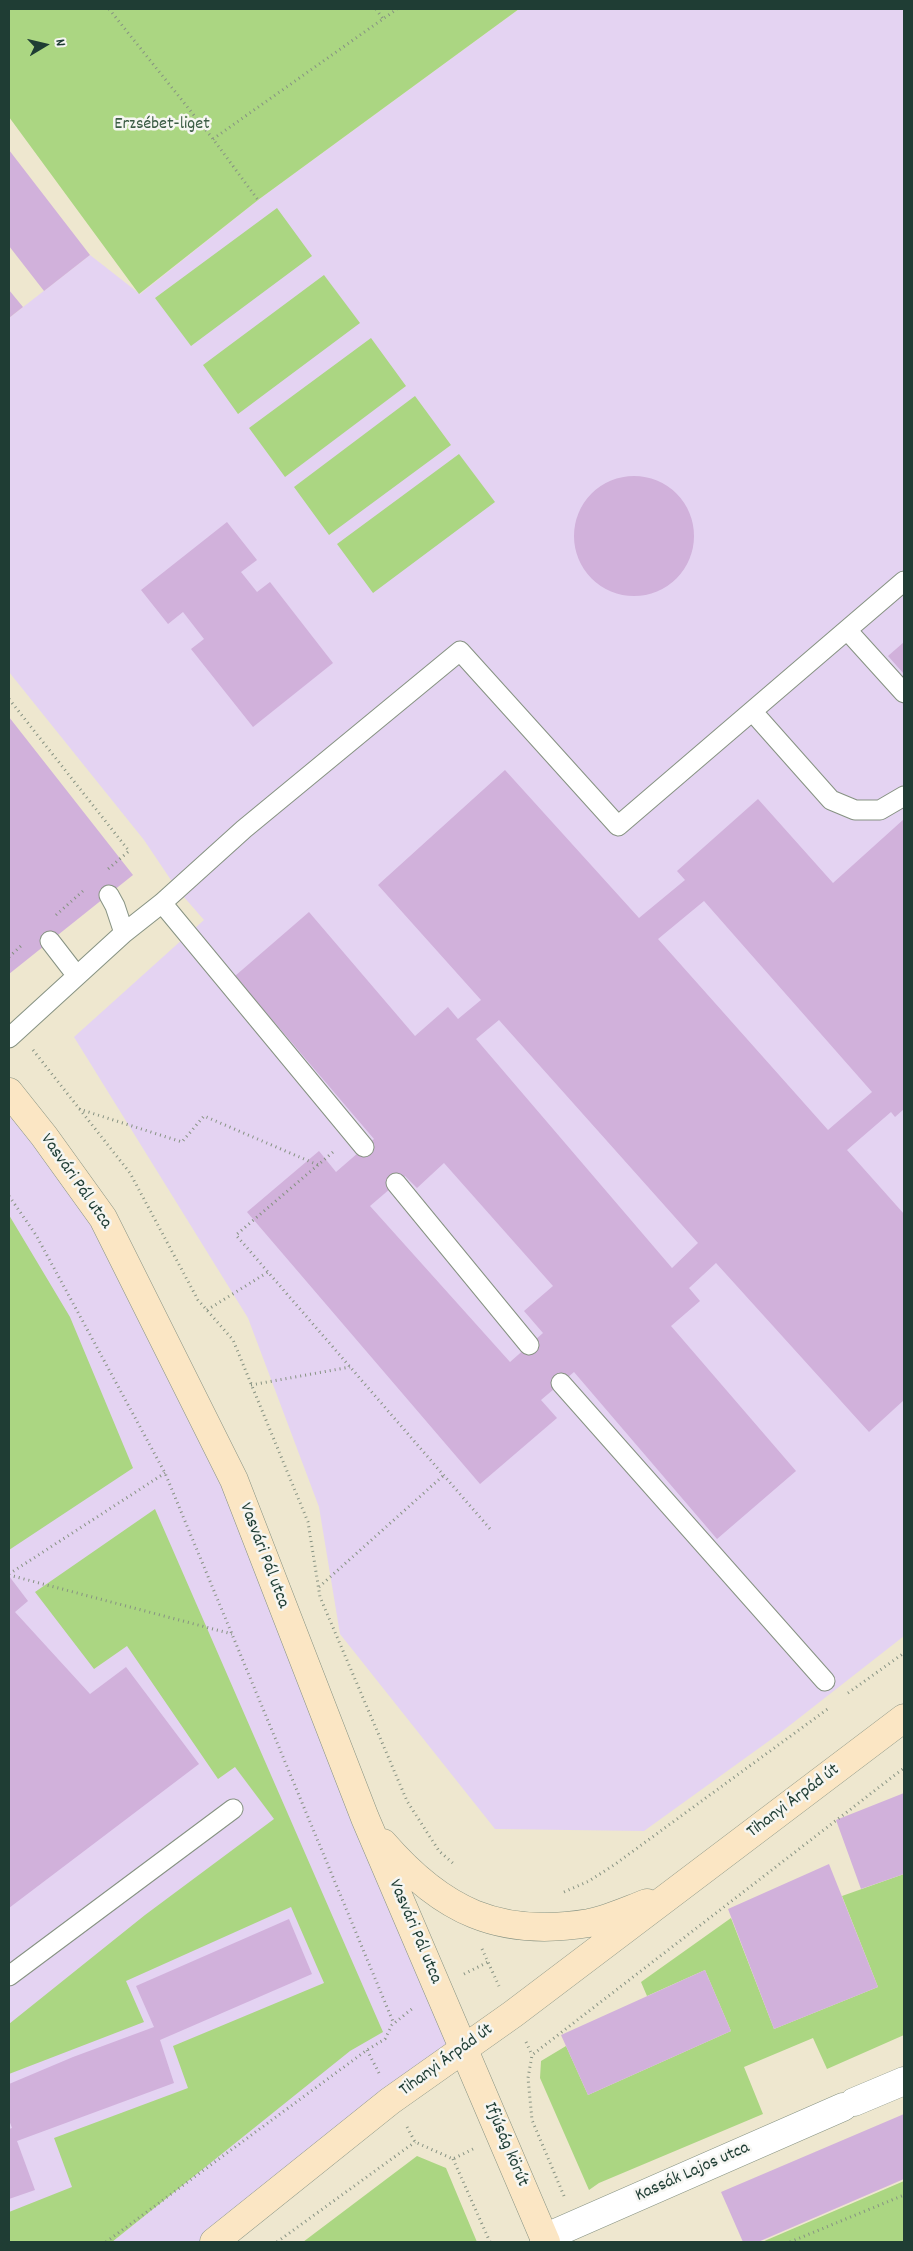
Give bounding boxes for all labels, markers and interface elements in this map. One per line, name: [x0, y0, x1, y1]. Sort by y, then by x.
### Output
north arrow: [20, 20, 70, 70]
text: N: [49, 38, 70, 48]
park label: Erzsébet-liget: [114, 115, 210, 137]
street label: Vasvári Pál utca: [34, 1130, 116, 1234]
street label: Vasvári Pál utca: [233, 1500, 293, 1612]
street label: Tihanyi Árpád út: [743, 1760, 845, 1844]
street label: Vasvári Pál utca: [382, 1877, 446, 1987]
street label: Tihanyi Árpád út: [396, 2020, 498, 2102]
street label: Ifjúság körút: [478, 2100, 532, 2190]
street label: Kassák Lajos utca: [633, 2138, 753, 2208]

